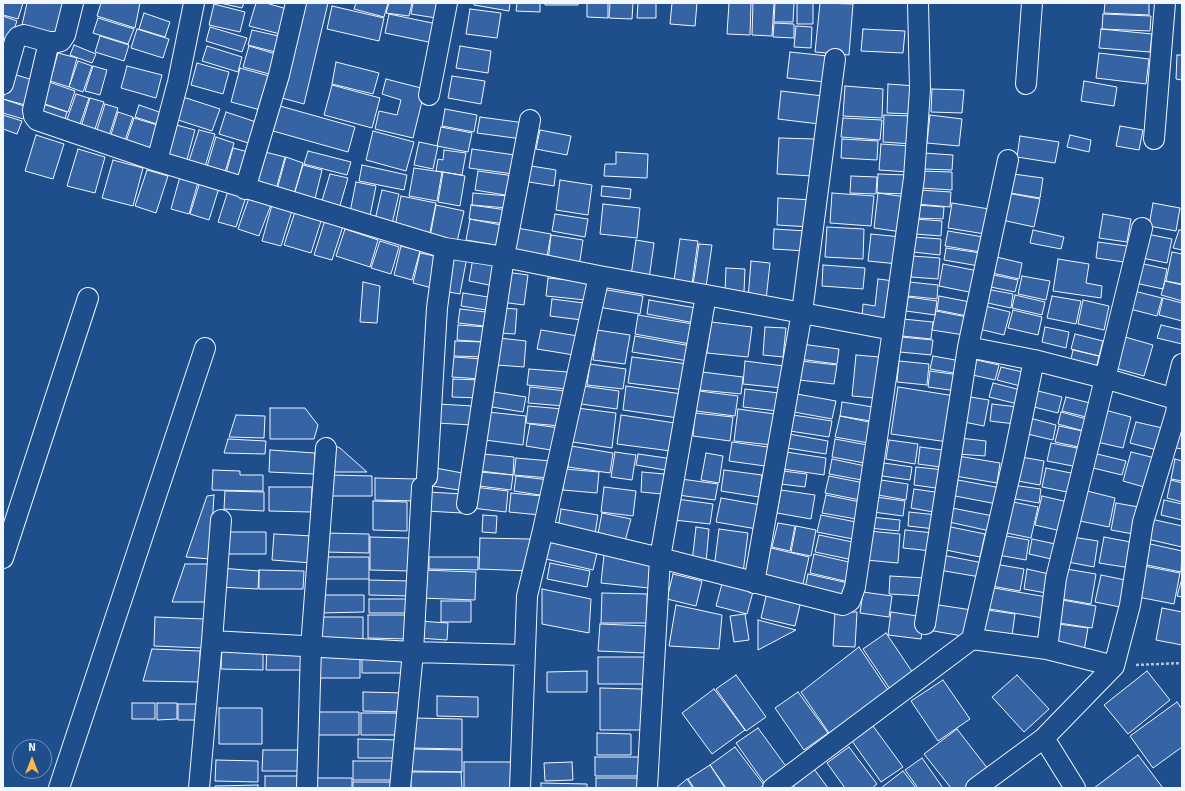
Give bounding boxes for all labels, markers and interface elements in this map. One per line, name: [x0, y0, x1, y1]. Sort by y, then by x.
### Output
north arrow: [12, 739, 52, 779]
text: N: [28, 741, 36, 754]

